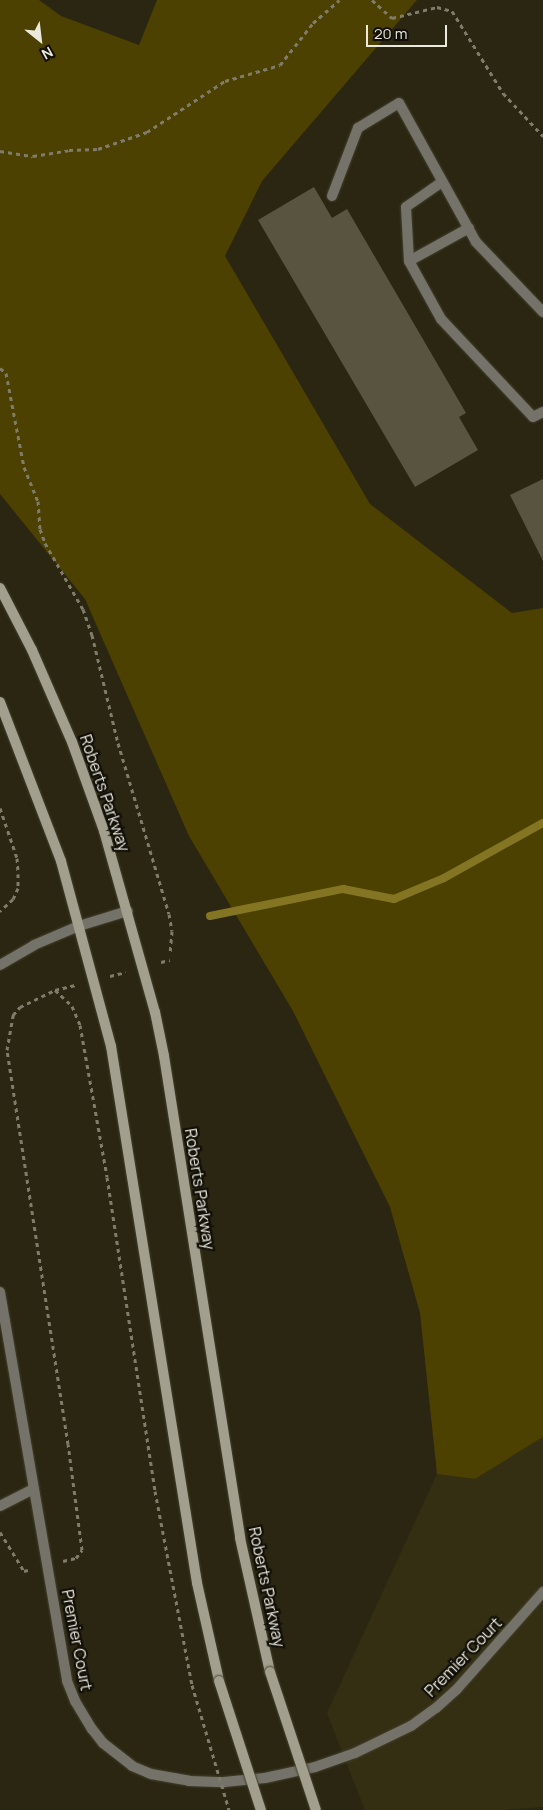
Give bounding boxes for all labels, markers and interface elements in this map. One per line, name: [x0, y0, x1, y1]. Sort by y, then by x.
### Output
north arrow: [15, 15, 65, 65]
scale bar: [368, 15, 449, 47]
text: 20 m: [374, 23, 407, 44]
text: N: [39, 43, 57, 64]
street label: Roberts Parkway: [76, 732, 134, 854]
street label: Roberts Parkway: [181, 1127, 219, 1251]
street label: Roberts Parkway: [245, 1525, 289, 1649]
street label: Premier Court: [58, 1588, 96, 1692]
street label: Premier Court: [420, 1613, 506, 1701]

